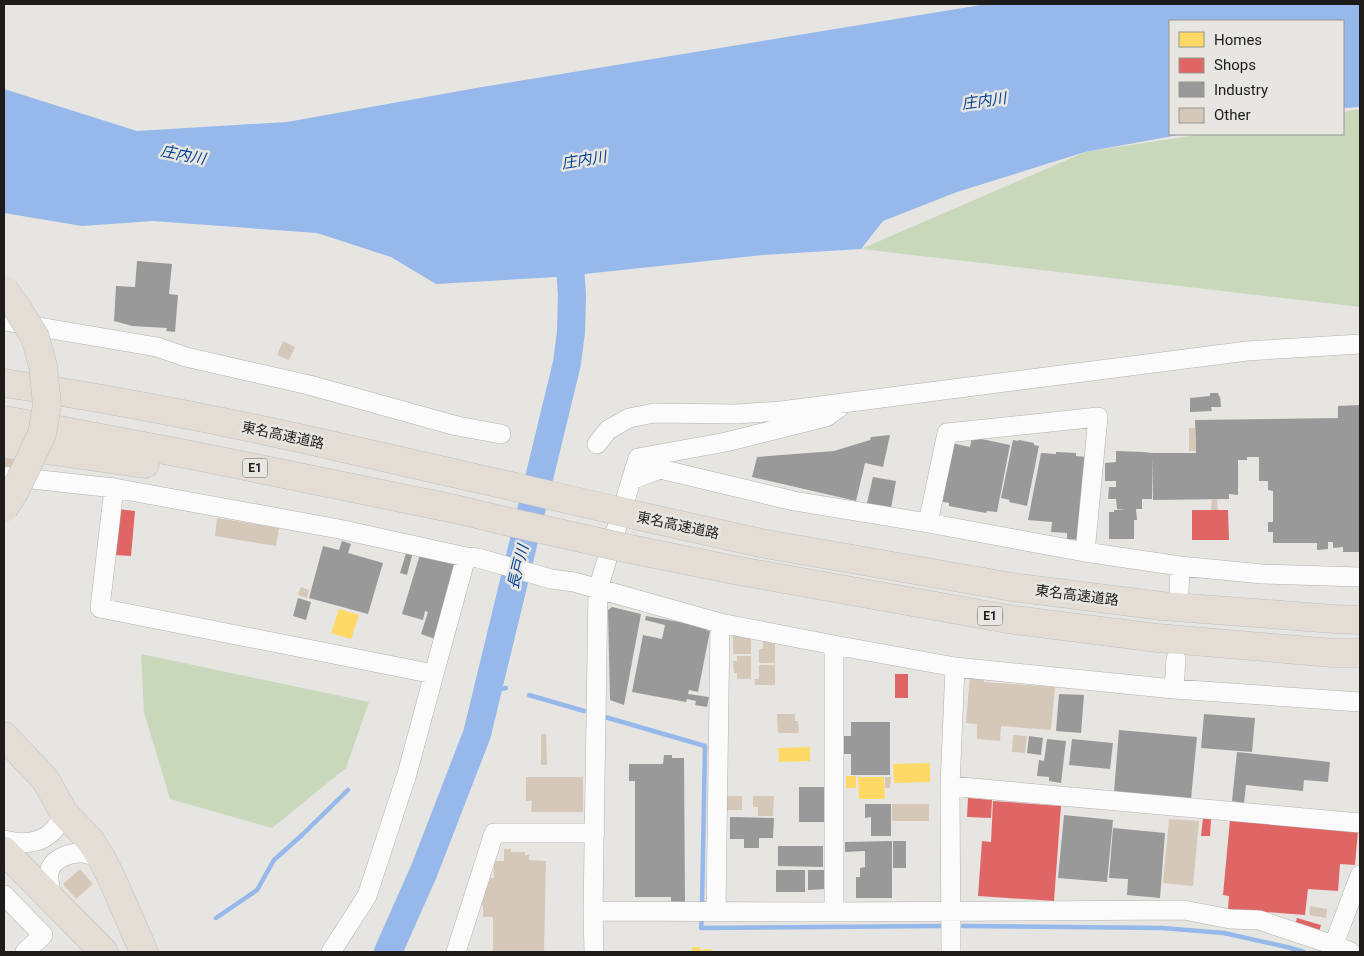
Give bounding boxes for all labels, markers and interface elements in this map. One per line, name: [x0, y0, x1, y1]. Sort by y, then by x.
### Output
legend: [1169, 20, 1344, 135]
text: Homes: [1214, 31, 1262, 49]
text: Shops: [1214, 56, 1256, 74]
text: Industry: [1214, 81, 1268, 99]
water label: 庄内川: [960, 89, 1010, 113]
text: Other: [1214, 106, 1251, 124]
water label: 庄内川: [159, 142, 209, 169]
water label: 庄内川: [560, 147, 610, 172]
street label: 東名高速道路: [240, 418, 326, 452]
road number: E1: [242, 458, 268, 478]
street label: 東名高速道路: [635, 508, 721, 542]
water label: 長戸川: [504, 541, 533, 591]
street label: 東名高速道路: [1034, 582, 1120, 608]
road number: E1: [978, 606, 1002, 626]

